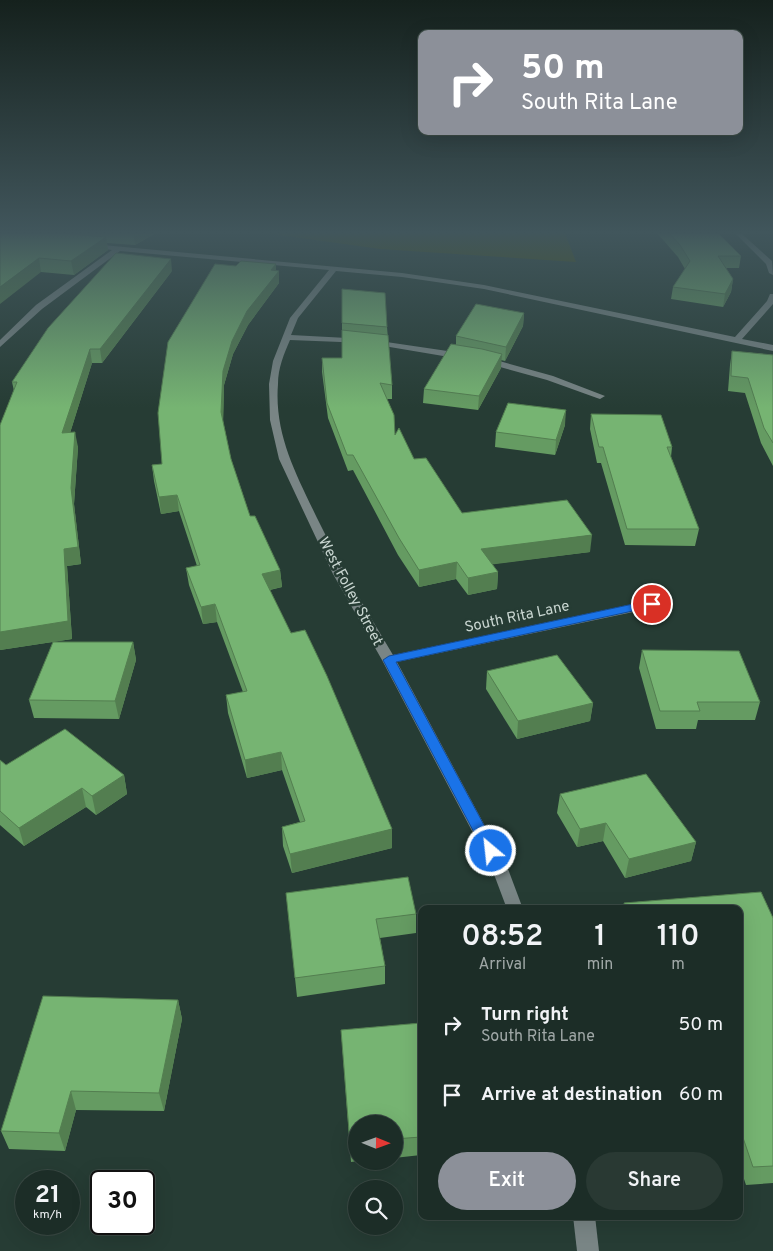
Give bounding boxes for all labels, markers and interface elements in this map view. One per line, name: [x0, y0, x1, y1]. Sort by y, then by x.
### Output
text: 50 m: [521, 47, 605, 91]
icon: right: [438, 50, 503, 115]
text: South Rita Lane: [521, 90, 678, 117]
street label: West Folley Street: [313, 534, 386, 649]
pin: [631, 583, 673, 625]
icon: arrive: [638, 590, 666, 618]
street label: South Rita Lane: [463, 597, 572, 638]
position arrow: [464, 824, 516, 876]
text: 08:52: [461, 919, 543, 956]
text: 1: [594, 919, 606, 956]
text: 110: [657, 919, 700, 956]
text: Arrival: [479, 955, 526, 975]
text: min: [587, 955, 613, 975]
text: m: [671, 955, 685, 975]
text: Turn right: [481, 1003, 569, 1027]
icon: right: [438, 1011, 466, 1039]
text: 50 m: [678, 1013, 723, 1037]
text: South Rita Lane: [481, 1027, 595, 1047]
icon: arrive: [438, 1081, 466, 1109]
text: Arrive at destination: [481, 1083, 662, 1107]
text: 60 m: [679, 1083, 723, 1107]
north arrow: [348, 1115, 402, 1170]
map controls: [348, 1115, 403, 1235]
button: Exit: [438, 1152, 576, 1210]
button: Share: [586, 1152, 723, 1210]
speed limit sign: 30: [90, 1170, 155, 1235]
text: 21: [35, 1180, 60, 1212]
button: search: [348, 1180, 403, 1235]
text: km/h: [33, 1207, 62, 1223]

